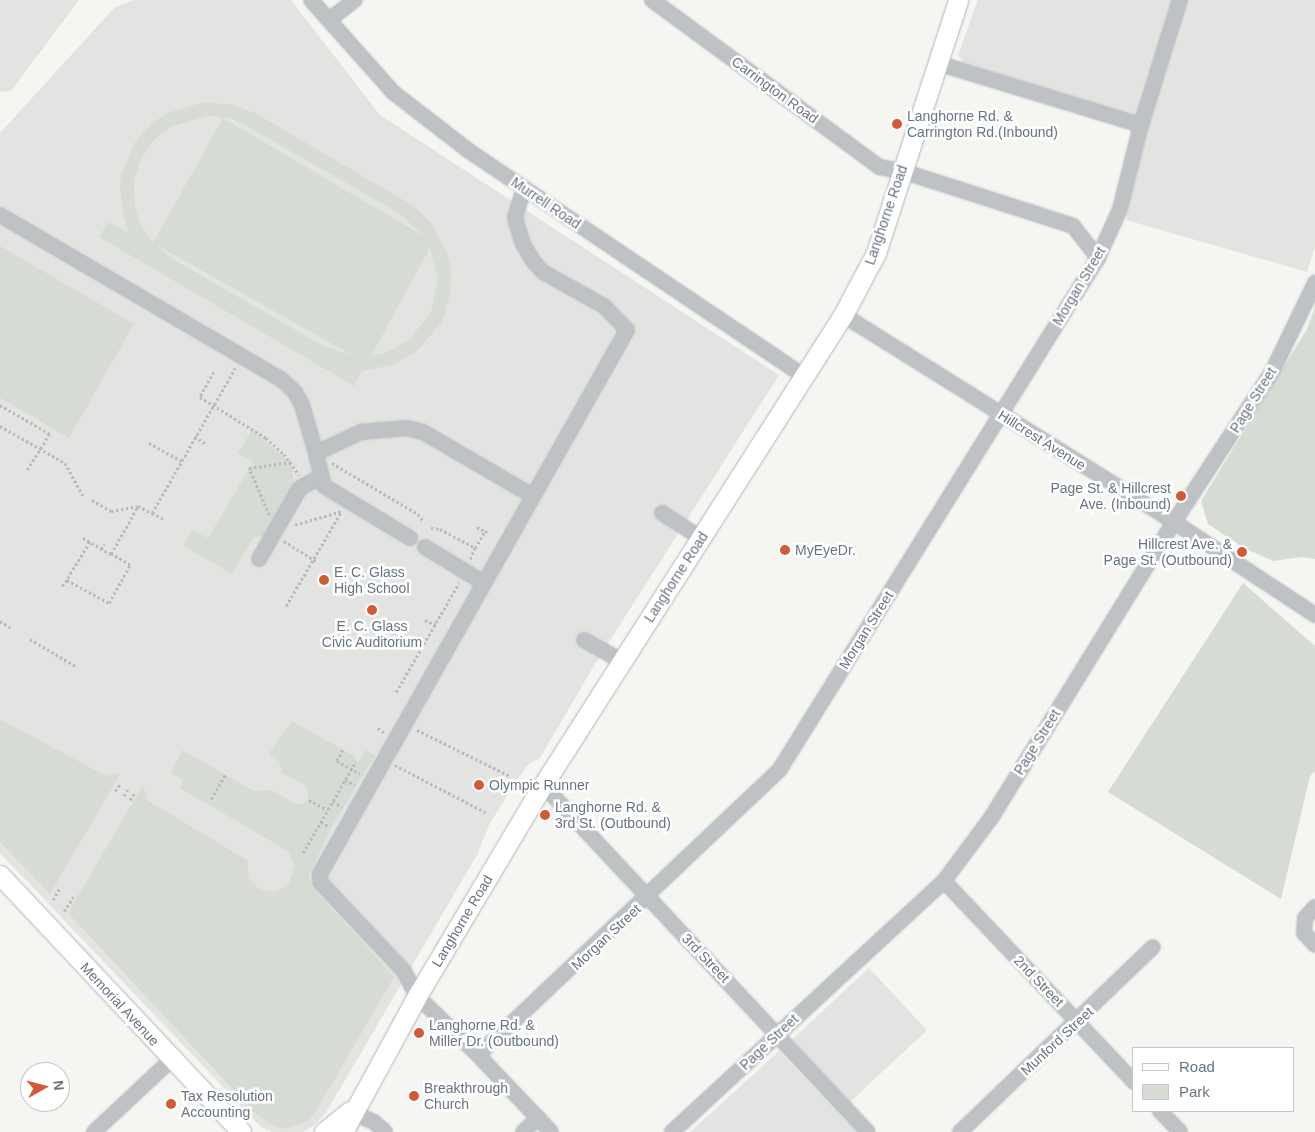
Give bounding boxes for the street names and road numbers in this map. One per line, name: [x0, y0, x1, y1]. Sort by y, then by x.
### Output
street label: Carrington Road: [729, 53, 821, 127]
street label: Langhorne Road: [861, 163, 911, 267]
street label: Murrell Road: [508, 174, 584, 232]
street label: Morgan Street: [1049, 244, 1109, 328]
street label: Page Street: [1226, 364, 1280, 436]
street label: Hillcrest Avenue: [995, 406, 1089, 474]
street label: Langhorne Road: [641, 529, 711, 625]
street label: Morgan Street: [835, 588, 897, 672]
street label: Page Street: [1010, 706, 1064, 778]
street label: Langhorne Road: [428, 872, 496, 970]
street label: Morgan Street: [568, 901, 644, 973]
street label: 3rd Street: [679, 930, 733, 986]
street label: 2nd Street: [1011, 952, 1067, 1010]
street label: Memorial Avenue: [77, 959, 163, 1049]
street label: Munford Street: [1017, 1003, 1097, 1079]
street label: Page Street: [736, 1011, 802, 1073]

